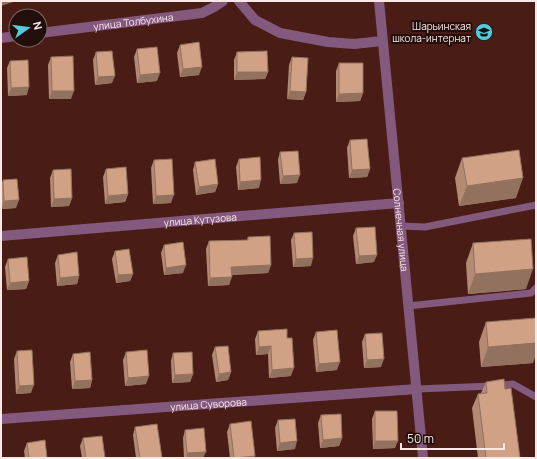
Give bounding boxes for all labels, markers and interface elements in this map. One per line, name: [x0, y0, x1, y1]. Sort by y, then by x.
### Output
north arrow: [8, 8, 48, 48]
street label: улица Толбухина: [92, 10, 174, 33]
place label: Шарьинская школа-интернат: [392, 19, 471, 45]
text: N: [30, 20, 46, 31]
school or university icon: Шарьинская школа-интернат: [474, 22, 494, 42]
street label: Солнечная улица: [390, 188, 412, 272]
street label: улица Кутузова: [163, 209, 237, 229]
street label: улица Суворова: [170, 394, 247, 414]
scale bar: [401, 425, 504, 451]
text: 50 m: [407, 430, 434, 447]

